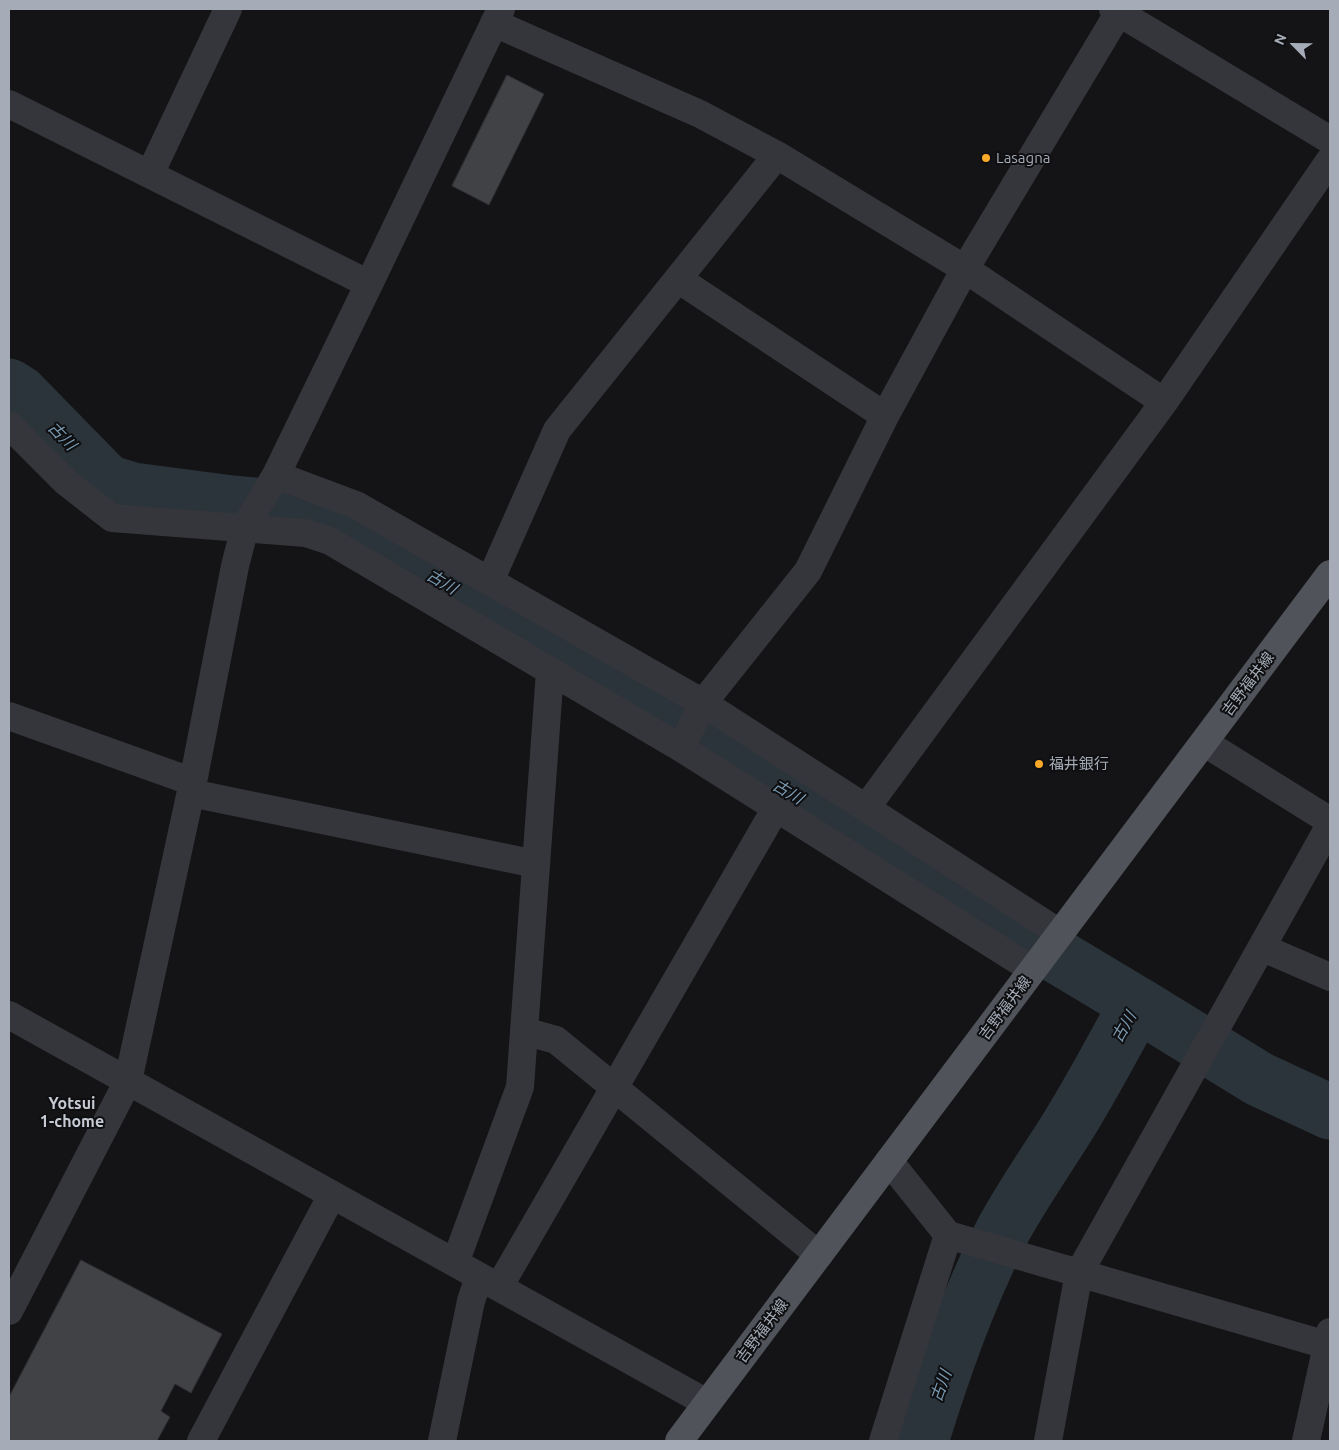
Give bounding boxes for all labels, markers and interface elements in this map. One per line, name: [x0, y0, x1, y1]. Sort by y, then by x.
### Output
north arrow: [1269, 20, 1319, 70]
text: N: [1271, 31, 1290, 47]
place label: Lasagna: [996, 149, 1050, 167]
marker: Lasagna: [980, 152, 992, 164]
water label: 古川: [44, 418, 80, 454]
water label: 古川: [423, 566, 461, 598]
street label: 吉野福井線: [1218, 649, 1278, 719]
place label: 福井銀行: [1049, 755, 1109, 773]
marker: 福井銀行: [1033, 758, 1045, 770]
water label: 古川: [769, 776, 807, 808]
street label: 吉野福井線: [975, 973, 1035, 1043]
water label: 古川: [1108, 1008, 1140, 1046]
district label: Yotsui 1-chome: [40, 1094, 104, 1132]
street label: 吉野福井線: [732, 1296, 792, 1366]
water label: 古川: [927, 1368, 955, 1404]

